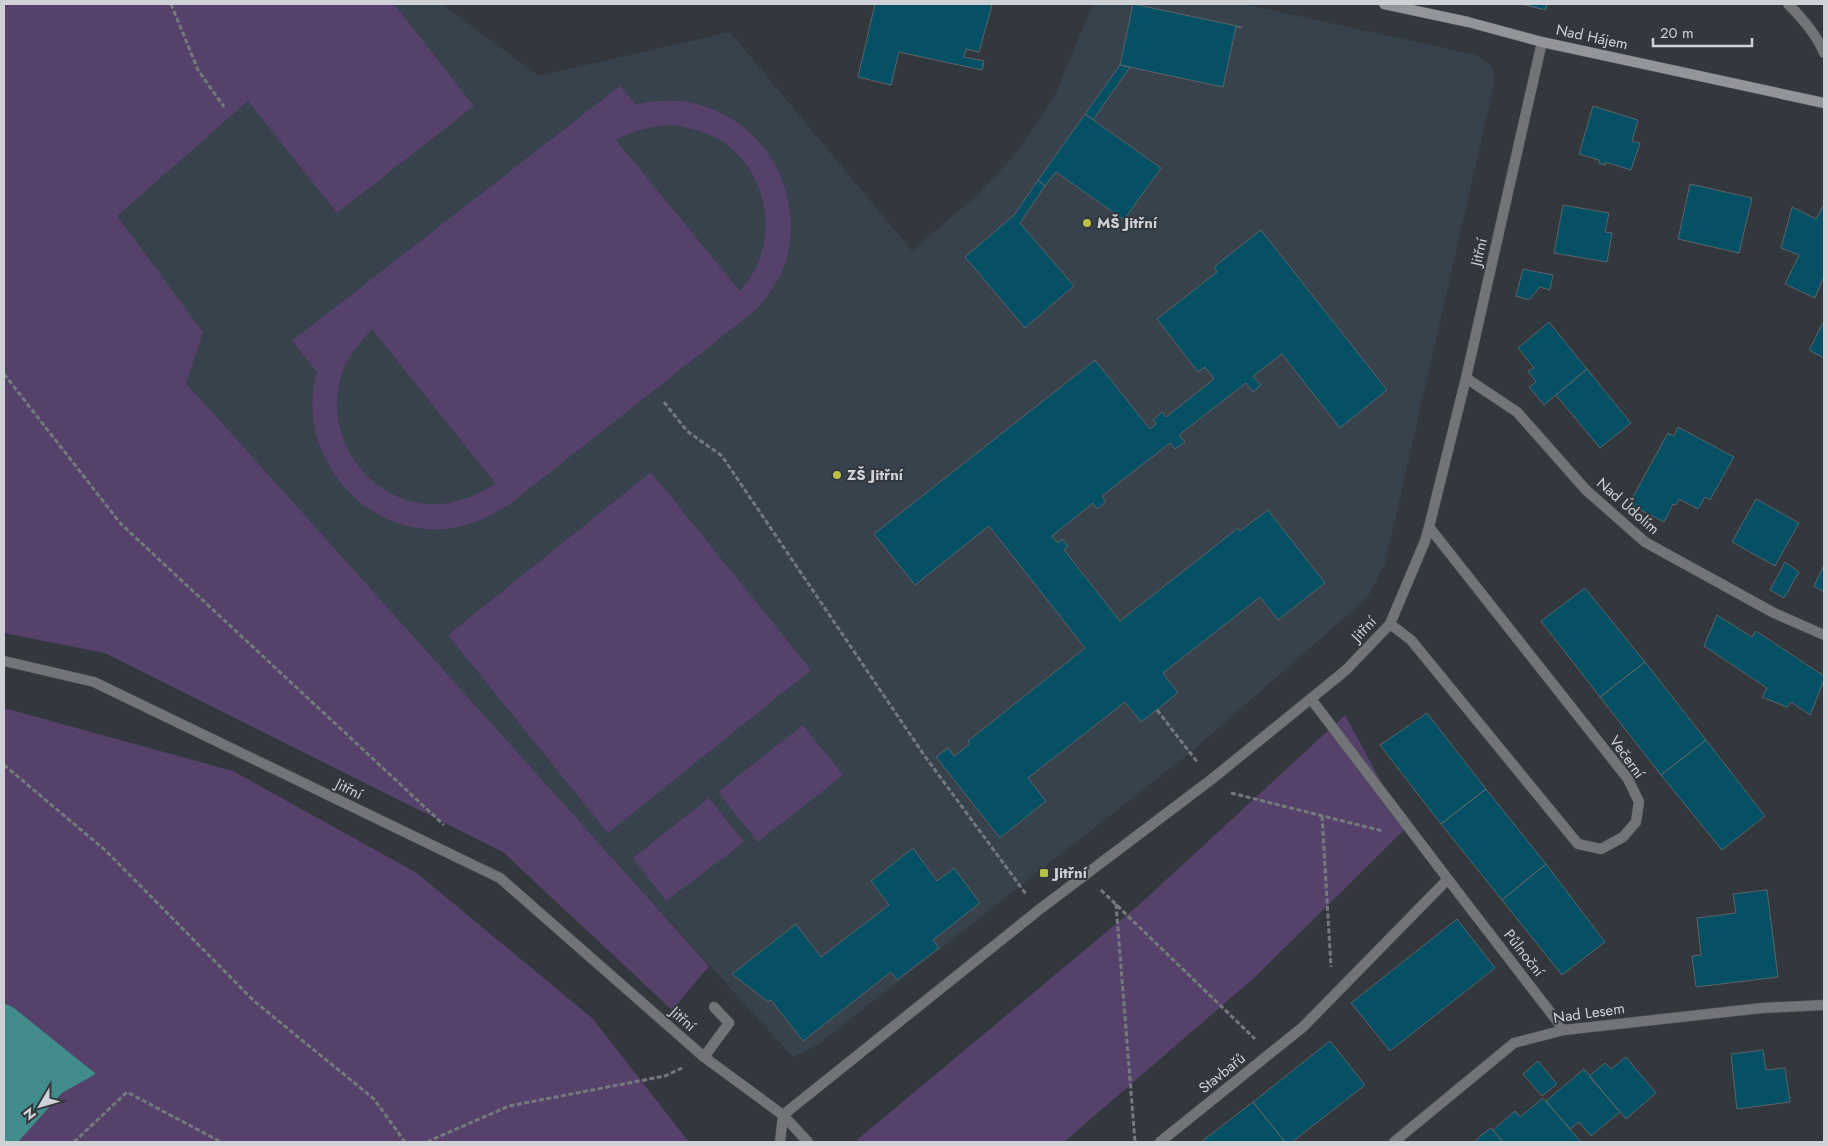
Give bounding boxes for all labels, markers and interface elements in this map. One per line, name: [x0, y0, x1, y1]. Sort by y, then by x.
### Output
scale bar: [1653, 15, 1752, 47]
street label: Nad Hájem: [1554, 19, 1630, 55]
text: 20 m: [1660, 22, 1694, 44]
place label: MŠ Jitřní: [1097, 212, 1158, 234]
marker: MŠ Jitřní: [1081, 217, 1093, 229]
street label: Jitřní: [1465, 235, 1493, 270]
place label: ZŠ Jitřní: [847, 464, 904, 486]
marker: ZŠ Jitřní: [831, 469, 843, 481]
street label: Nad Údolím: [1592, 472, 1664, 540]
street label: Jitřní: [1345, 610, 1382, 648]
street label: Večerní: [1604, 731, 1651, 784]
street label: Jitřní: [330, 772, 367, 806]
place label: Jitřní: [1051, 862, 1088, 884]
marker: Jitřní: [1038, 867, 1050, 879]
street label: Půlnoční: [1499, 925, 1550, 982]
street label: Nad Lesem: [1552, 997, 1626, 1029]
street label: Jitřní: [664, 1000, 702, 1037]
street label: Stavbařů: [1194, 1047, 1250, 1099]
north arrow: [15, 1081, 65, 1131]
text: N: [18, 1103, 41, 1125]

